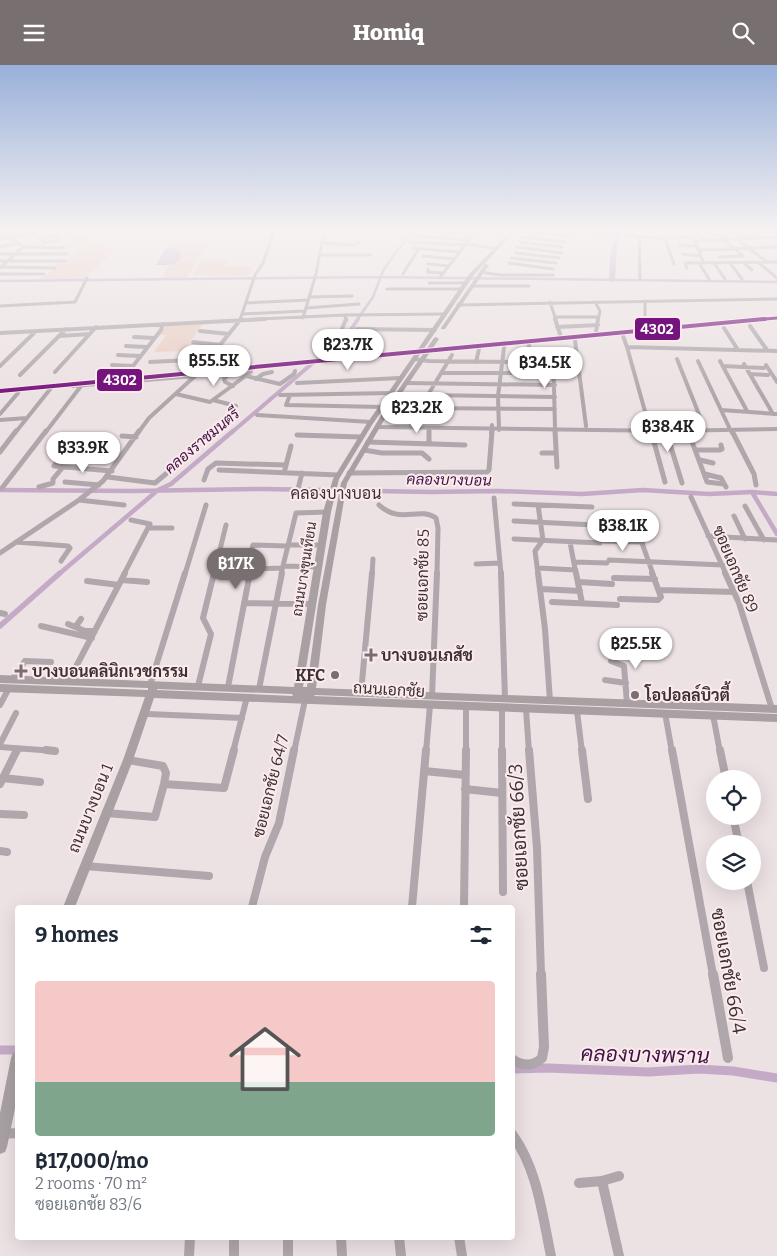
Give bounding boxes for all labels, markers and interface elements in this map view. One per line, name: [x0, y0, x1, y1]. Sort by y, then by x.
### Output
icon: menu: [20, 19, 48, 47]
text: Homiq: [353, 19, 424, 46]
icon: search: [729, 19, 757, 47]
line badge: 4302: [634, 317, 681, 341]
text: 4302: [640, 321, 674, 338]
pin: ฿23.7K: [307, 329, 389, 371]
text: ฿23.7K: [323, 335, 373, 354]
pin: ฿55.5K: [173, 345, 255, 387]
pin: ฿34.5K: [504, 347, 586, 389]
text: ฿55.5K: [189, 351, 239, 370]
text: ฿34.5K: [519, 353, 571, 372]
line badge: 4302: [96, 368, 143, 392]
text: 4302: [103, 372, 137, 389]
pin: ฿23.2K: [376, 391, 458, 434]
text: ฿23.2K: [391, 398, 443, 417]
water label: คลองราชมนตรี: [160, 403, 244, 478]
pin: ฿38.4K: [627, 411, 709, 453]
text: ฿38.4K: [642, 417, 694, 436]
pin: ฿33.9K: [42, 431, 124, 474]
text: ฿33.9K: [57, 438, 109, 457]
water label: คลองบางบอน: [406, 470, 492, 490]
district label: คลองบางบอน: [291, 484, 381, 503]
pin: ฿38.1K: [582, 509, 664, 552]
text: ฿38.1K: [598, 516, 648, 535]
street label: ถนนบางขุนเทียน: [288, 520, 321, 618]
street label: ซอยเอกชัย 89: [709, 522, 763, 616]
street label: ซอยเอกชัย 85: [411, 529, 433, 621]
pin: ฿17K: [206, 547, 266, 590]
text: ฿17K: [218, 554, 254, 573]
pin: ฿25.5K: [595, 627, 677, 670]
text: ฿25.5K: [610, 634, 662, 653]
place label: บางบอนเภสัช: [381, 645, 473, 665]
marker: บางบอนเภสัช: [365, 649, 377, 661]
place label: บางบอนคลินิกเวชกรรม: [32, 661, 188, 681]
marker: บางบอนคลินิกเวชกรรม: [14, 664, 28, 678]
place label: KFC: [295, 666, 325, 685]
marker: KFC: [329, 669, 341, 681]
street label: ถนนเอกชัย: [352, 677, 426, 701]
place label: โอปอลล์บิวตี้: [644, 681, 731, 705]
marker: โอปอลล์บิวตี้: [629, 689, 641, 701]
street label: ซอยเอกชัย 64/7: [247, 732, 293, 840]
street label: ถนนบางบอน 1: [64, 760, 117, 856]
street label: ซอยเอกชัย 66/3: [504, 763, 533, 891]
map controls: [706, 770, 761, 890]
button: locate: [706, 770, 761, 825]
button: layers: [706, 835, 761, 890]
street label: ซอยเอกชัย 66/4: [706, 906, 751, 1036]
icon: filters: [467, 921, 495, 949]
text: 9 homes: [35, 922, 119, 948]
icon: home: [220, 1014, 310, 1104]
water label: คลองบางพราน: [580, 1041, 710, 1069]
text: ฿17,000/mo: [35, 1148, 149, 1174]
text: 2 rooms · 70 m²: [35, 1174, 147, 1193]
text: ซอยเอกชัย 83/6: [35, 1195, 142, 1214]

